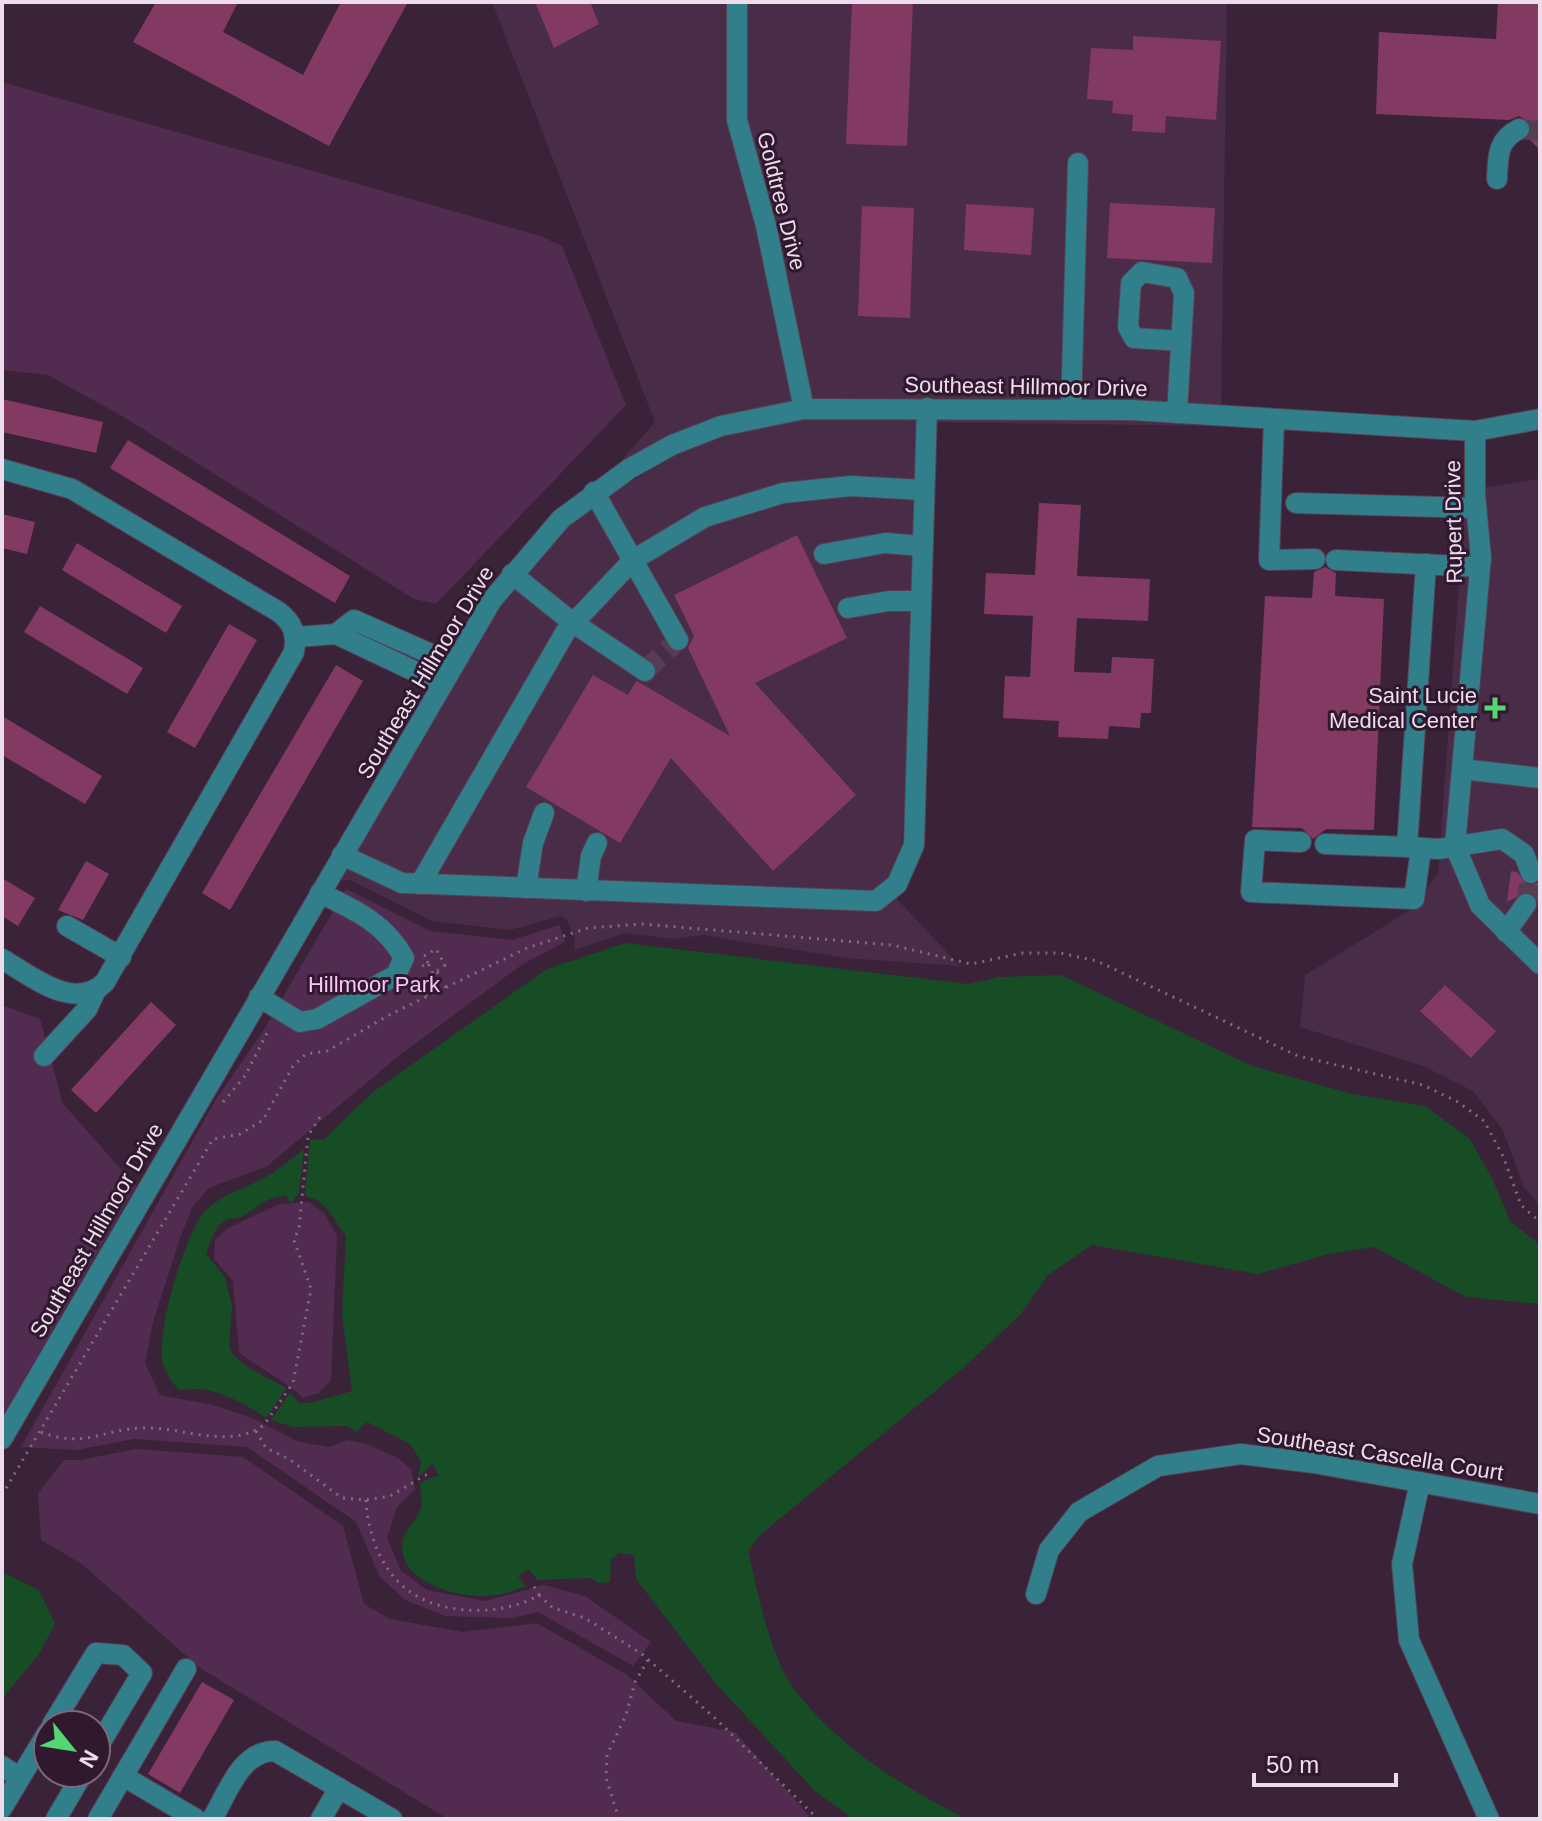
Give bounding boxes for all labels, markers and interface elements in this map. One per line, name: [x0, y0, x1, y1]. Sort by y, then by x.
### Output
street label: Goldtree Drive: [752, 129, 811, 273]
street label: Southeast Hillmoor Drive: [904, 372, 1148, 401]
street label: Rupert Drive: [1440, 460, 1467, 584]
street label: Southeast Hillmoor Drive: [352, 562, 499, 783]
place label: Saint Lucie Medical Center: [1329, 683, 1477, 733]
marker: Saint Lucie Medical Center: [1484, 697, 1506, 719]
park label: Hillmoor Park: [308, 972, 441, 997]
street label: Southeast Hillmoor Drive: [25, 1119, 168, 1342]
street label: Southeast Cascella Court: [1255, 1422, 1505, 1485]
north arrow: [32, 1709, 112, 1789]
scale bar: [1254, 1737, 1396, 1787]
text: N: [74, 1746, 104, 1772]
text: 50 m: [1266, 1751, 1319, 1778]

